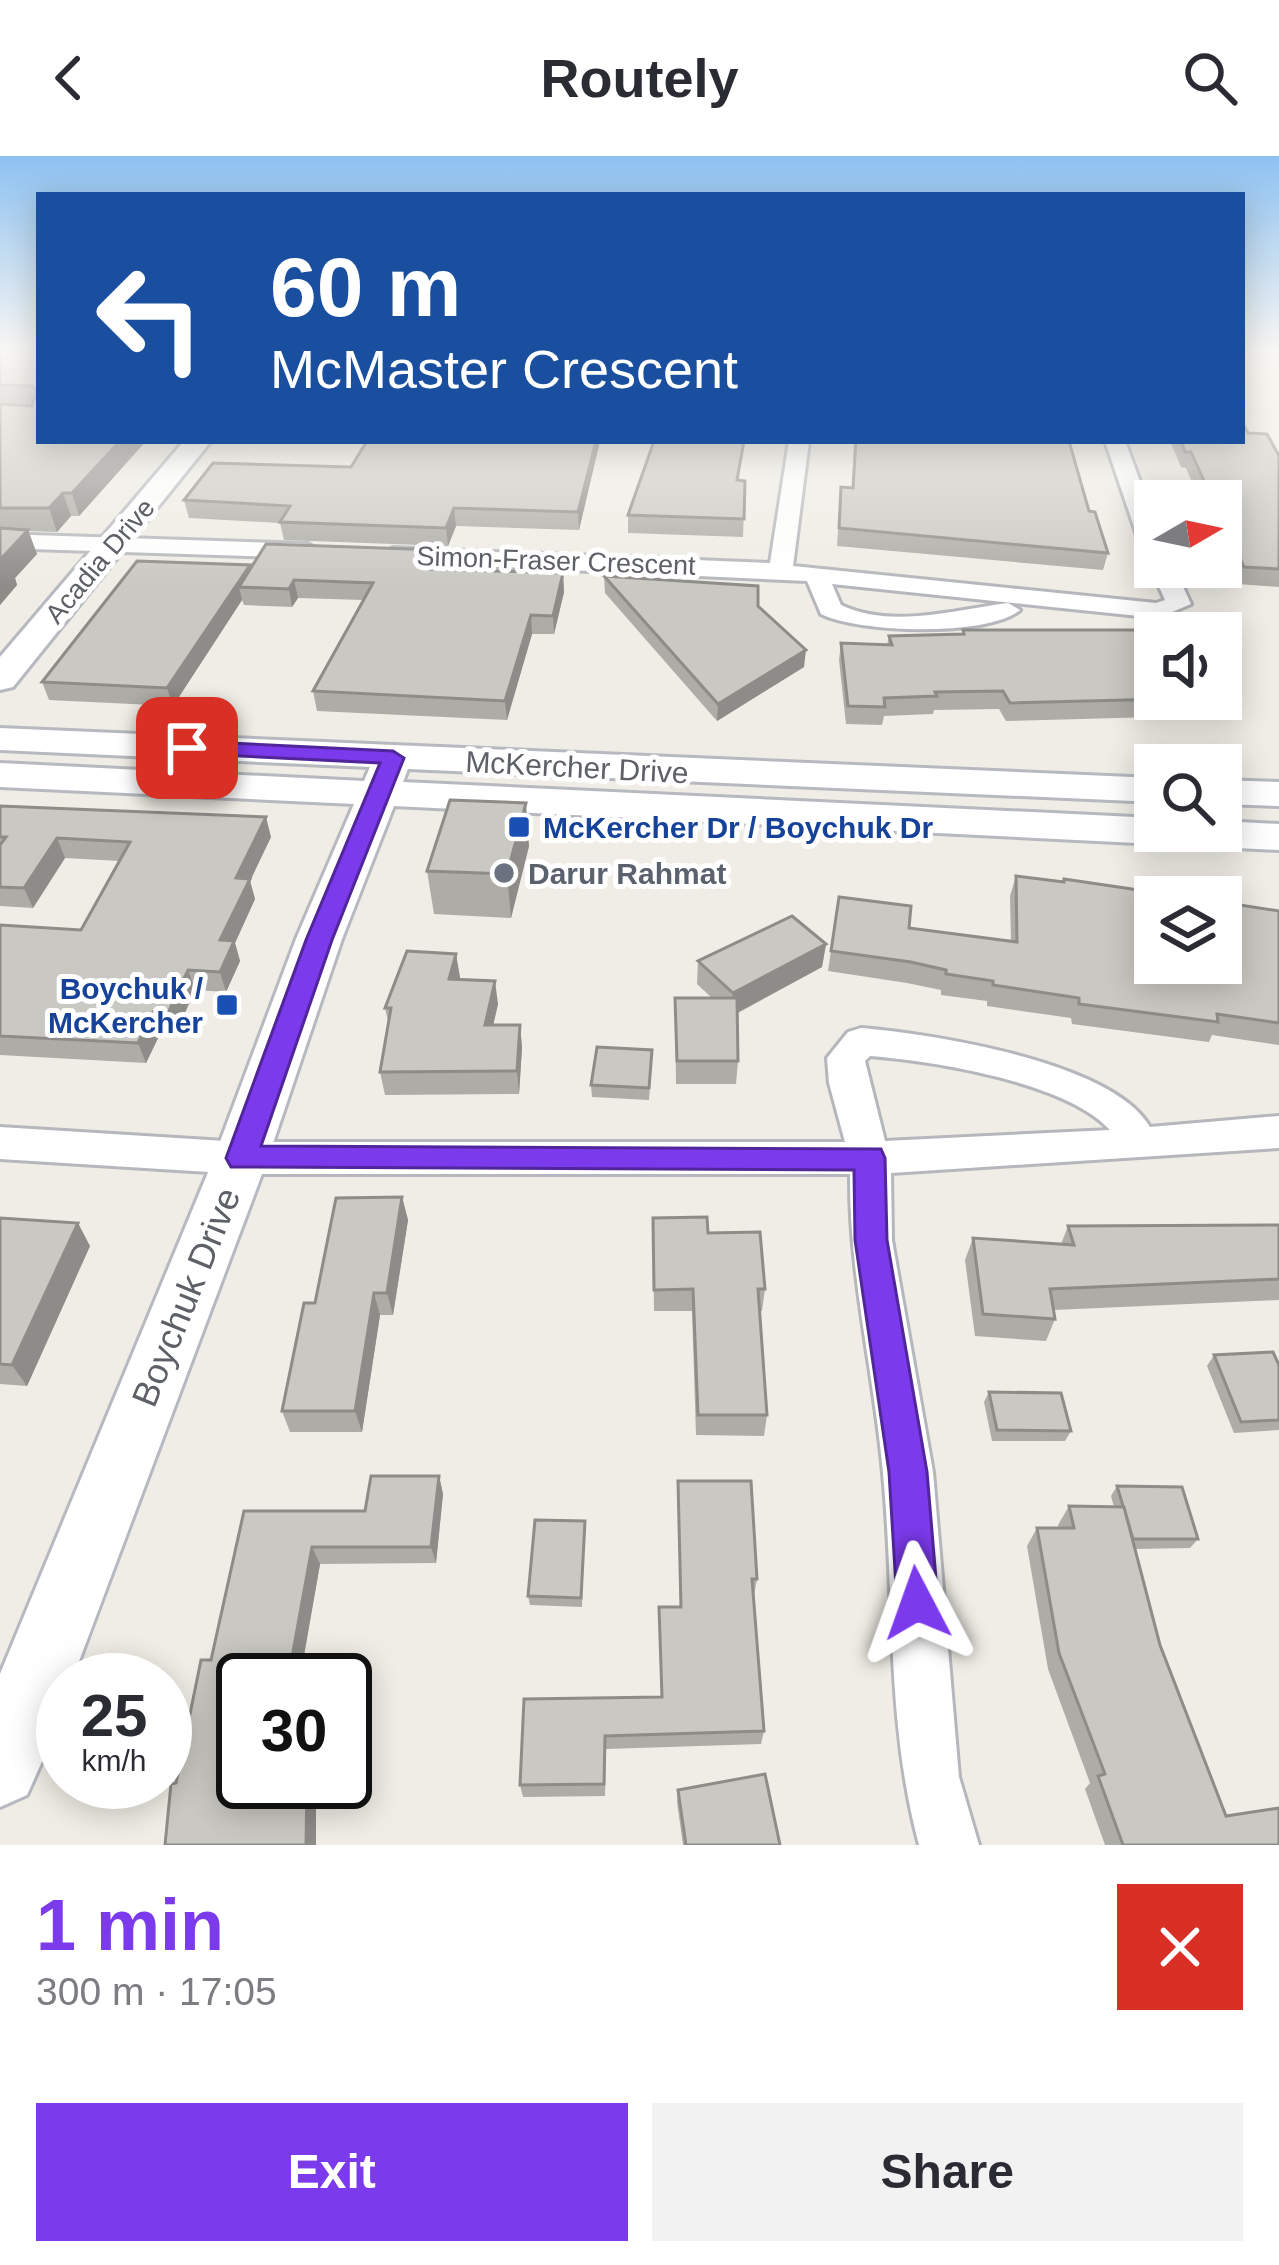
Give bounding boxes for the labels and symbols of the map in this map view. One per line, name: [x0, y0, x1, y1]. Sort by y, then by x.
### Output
north arrow: [1134, 480, 1242, 588]
street label: Acadia Drive: [39, 493, 161, 629]
street label: Simon-Fraser Crescent: [416, 541, 696, 581]
pin: [136, 697, 238, 799]
street label: McKercher Drive: [465, 745, 689, 789]
place label: McKercher Dr / Boychuk Dr: [543, 811, 933, 844]
marker: McKercher Dr / Boychuk Dr: [506, 814, 532, 840]
place label: Darur Rahmat: [528, 857, 726, 890]
marker: Darur Rahmat: [491, 860, 517, 886]
place label: Boychuk / McKercher: [48, 972, 204, 1039]
marker: Boychuk / McKercher: [214, 992, 240, 1018]
street label: Boychuk Drive: [124, 1182, 248, 1412]
position arrow: [854, 1540, 980, 1666]
speed limit sign: 30: [216, 1653, 372, 1809]

